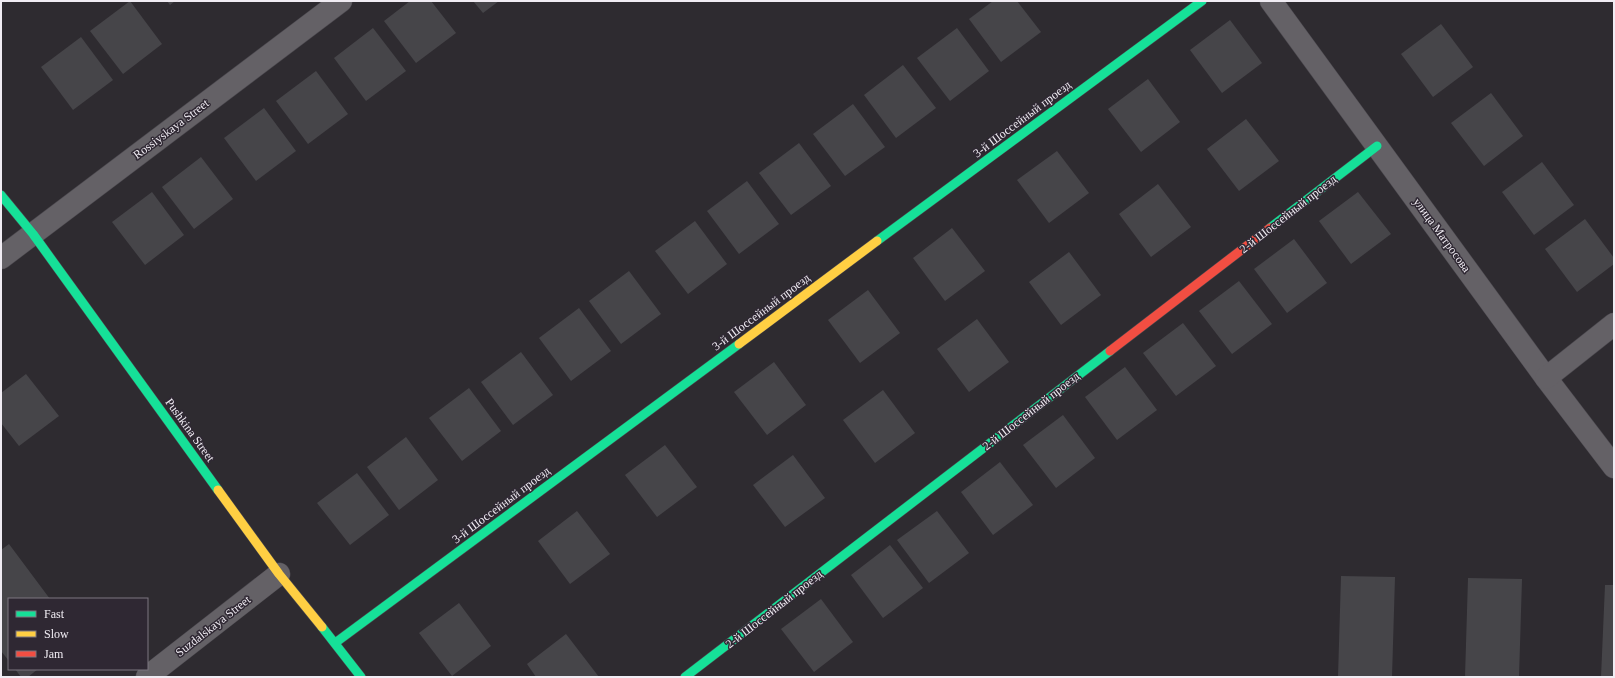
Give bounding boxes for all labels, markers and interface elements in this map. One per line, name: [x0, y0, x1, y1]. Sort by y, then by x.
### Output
street label: 3-й Шоссейный проезд: [970, 78, 1074, 160]
street label: Rossiyskaya Street: [130, 96, 212, 162]
street label: 2-й Шоссейный проезд: [1237, 172, 1339, 256]
street label: улица Матросова: [1410, 195, 1474, 275]
street label: 3-й Шоссейный проезд: [709, 271, 813, 353]
street label: 2-й Шоссейный проезд: [980, 369, 1082, 453]
street label: Pushkina Street: [162, 396, 218, 465]
street label: 3-й Шоссейный проезд: [449, 464, 553, 546]
street label: 2-й Шоссейный проезд: [723, 567, 825, 651]
street label: Suzdalskaya Street: [173, 592, 254, 660]
legend: [8, 598, 148, 670]
text: Fast: [44, 607, 65, 621]
text: Slow: [44, 627, 69, 641]
text: Jam: [44, 647, 64, 661]

